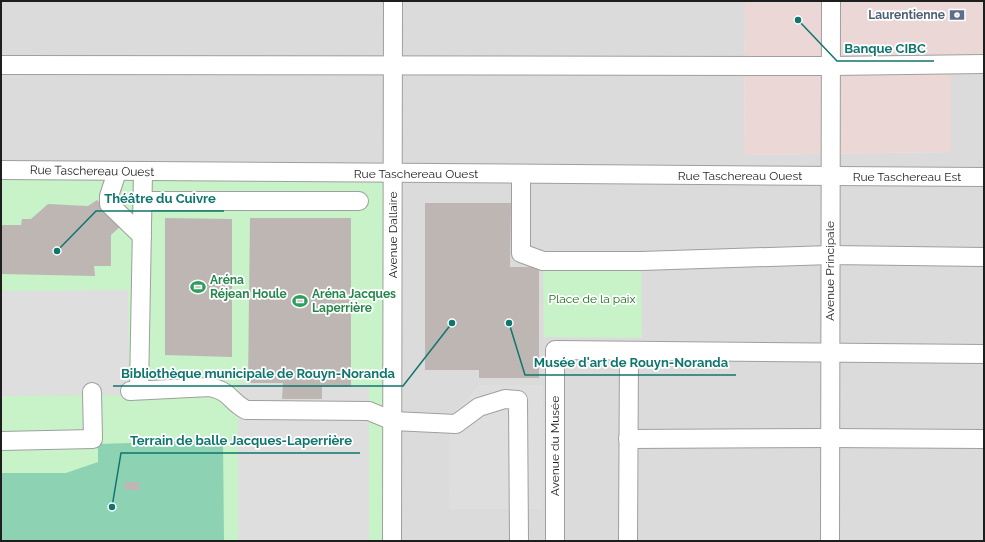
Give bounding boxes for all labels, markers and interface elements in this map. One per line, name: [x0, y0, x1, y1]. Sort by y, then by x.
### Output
bank icon: Laurentienne: [948, 6, 966, 24]
place label: Laurentienne: [868, 8, 945, 22]
callout: Banque CIBC: [837, 36, 934, 61]
text: Banque CIBC: [844, 41, 926, 56]
street label: Rue Taschereau Ouest: [30, 163, 154, 179]
street label: Rue Taschereau Ouest: [354, 167, 478, 181]
street label: Rue Taschereau Ouest: [678, 169, 802, 183]
street label: Rue Taschereau Est: [853, 170, 961, 184]
callout: Théâtre du Cuivre: [96, 186, 224, 211]
text: Théâtre du Cuivre: [104, 191, 216, 206]
street label: Avenue Dallaire: [386, 192, 400, 279]
street label: Avenue Principale: [823, 221, 837, 321]
place label: Aréna Réjean Houle: [210, 273, 287, 301]
sports icon: Aréna Réjean Houle: [189, 278, 207, 296]
place label: Aréna Jacques Laperrière: [312, 287, 396, 315]
sports icon: Aréna Jacques Laperrière: [291, 292, 309, 310]
park label: Place de la paix: [549, 292, 635, 306]
callout: Musée d'art de Rouyn-Noranda: [525, 350, 736, 375]
text: Musée d'art de Rouyn-Noranda: [534, 355, 729, 370]
callout: Bibliothèque municipale de Rouyn-Noranda: [113, 361, 403, 386]
text: Bibliothèque municipale de Rouyn-Noranda: [121, 366, 396, 381]
street label: Avenue du Musée: [548, 396, 562, 496]
callout: Terrain de balle Jacques-Laperrière: [121, 428, 360, 453]
text: Terrain de balle Jacques-Laperrière: [130, 433, 352, 448]

